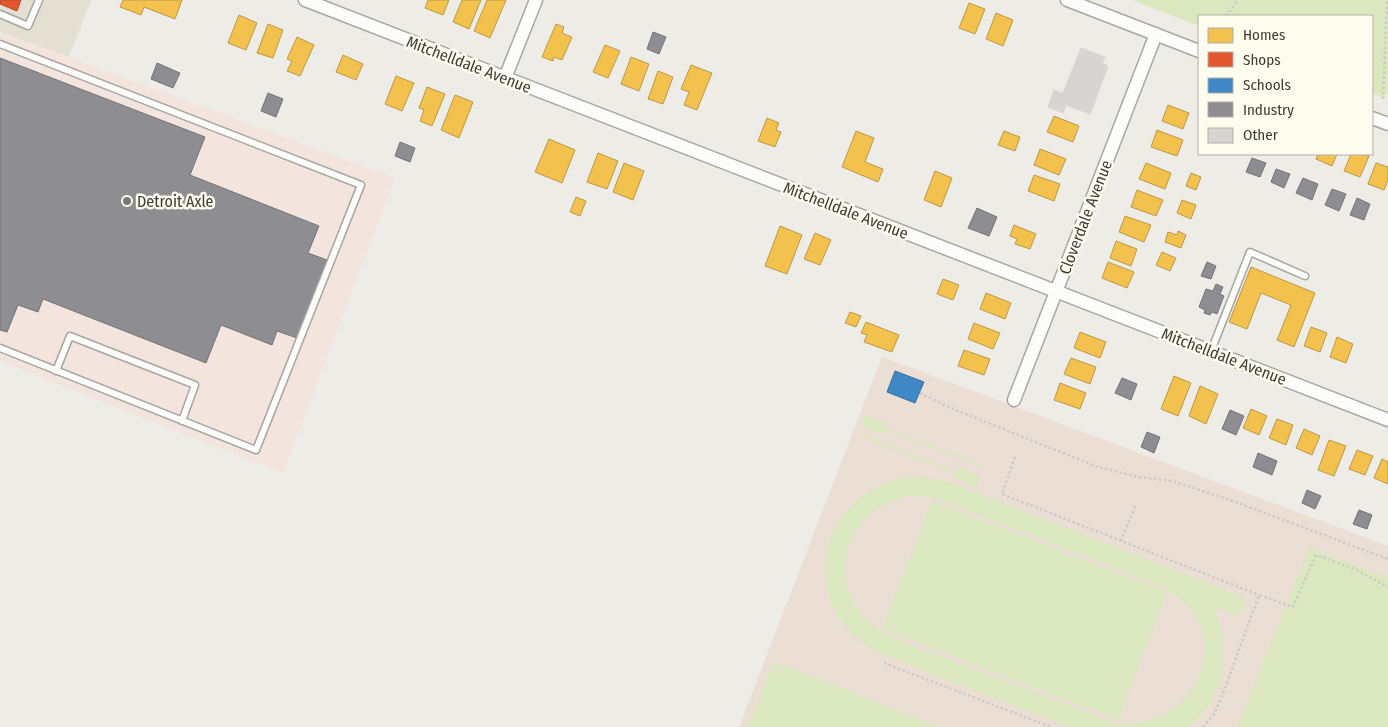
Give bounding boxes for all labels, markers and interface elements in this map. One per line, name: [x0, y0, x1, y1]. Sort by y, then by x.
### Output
legend: [1198, 15, 1373, 155]
text: Homes: [1243, 26, 1285, 44]
street label: Mitchelldale Avenue: [404, 32, 534, 97]
text: Shops: [1243, 51, 1281, 69]
text: Schools: [1243, 76, 1291, 94]
text: Industry: [1243, 101, 1294, 119]
text: Other: [1243, 126, 1279, 144]
street label: Cloverdale Avenue: [1055, 157, 1116, 277]
street label: Mitchelldale Avenue: [781, 178, 911, 243]
place label: Detroit Axle: [137, 192, 214, 211]
marker: Detroit Axle: [121, 195, 133, 207]
street label: Mitchelldale Avenue: [1159, 324, 1289, 389]

